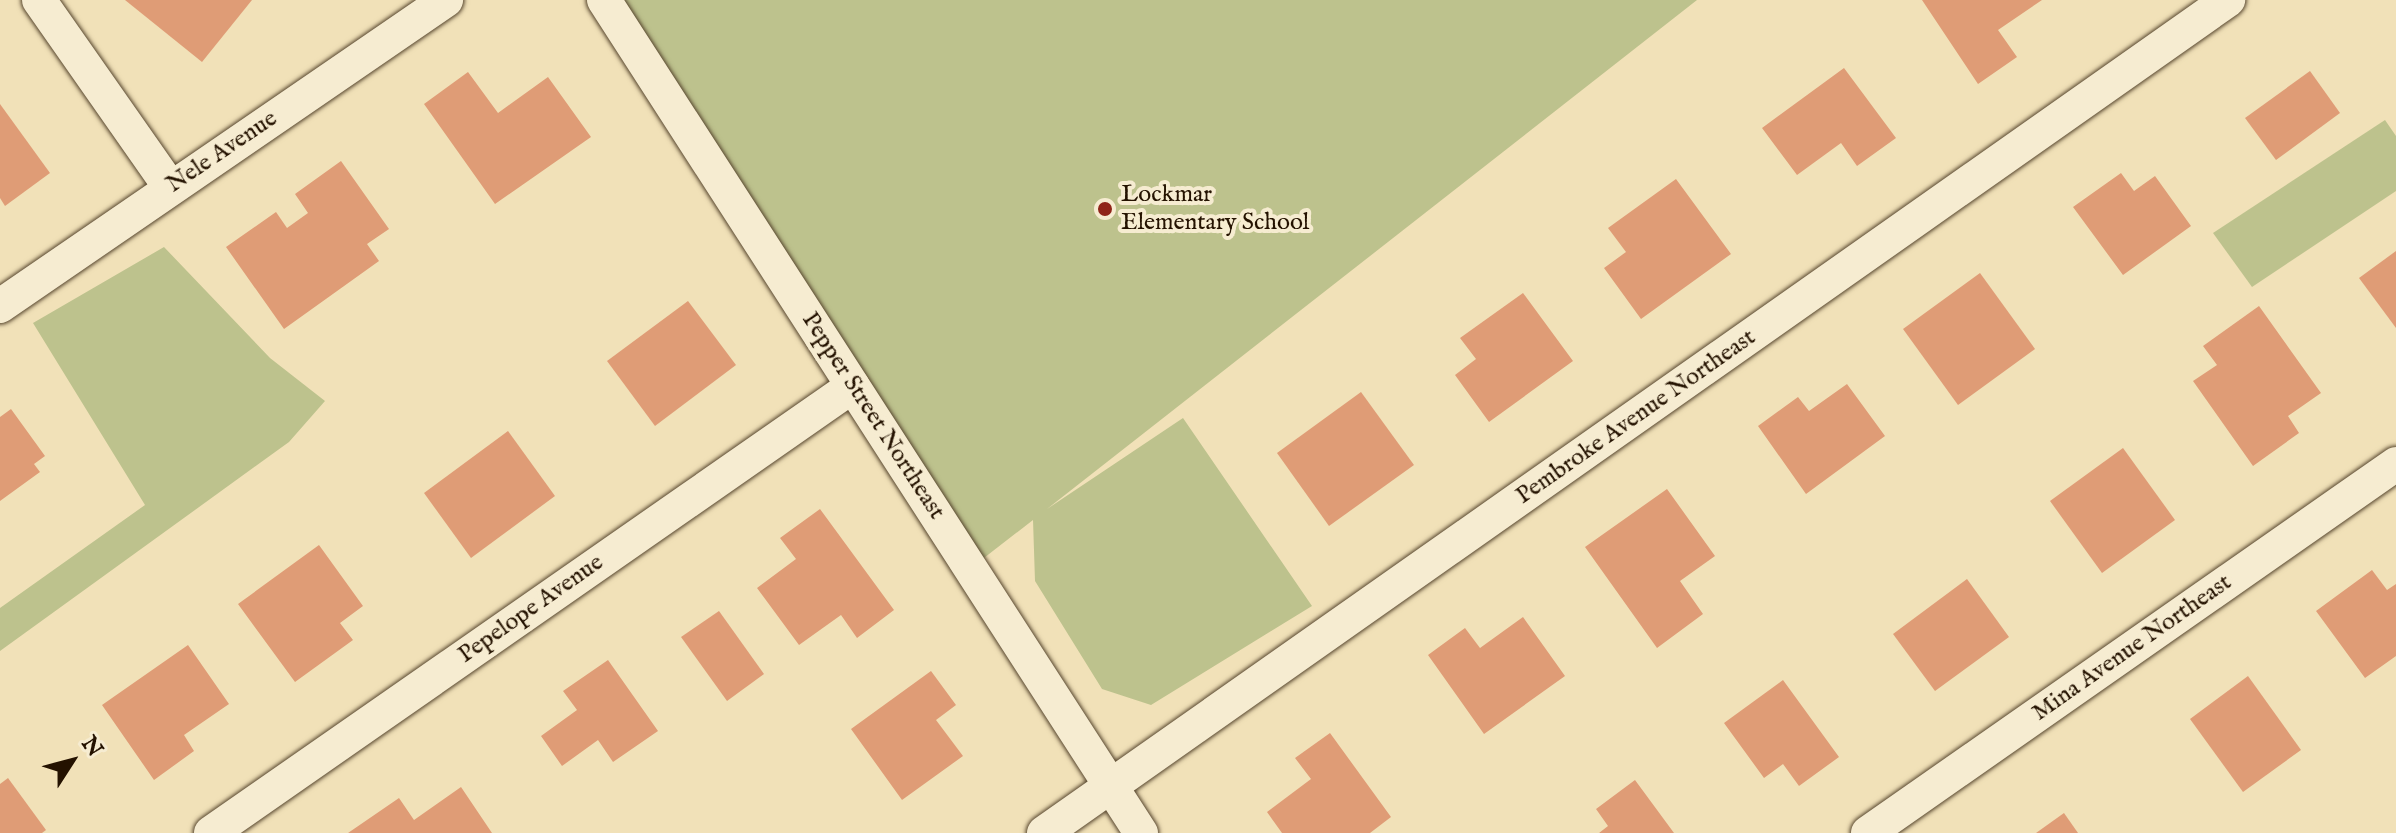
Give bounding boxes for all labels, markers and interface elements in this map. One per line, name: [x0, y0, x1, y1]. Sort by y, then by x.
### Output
street label: Nele Avenue: [161, 104, 283, 200]
place label: Lockmar Elementary School: [1121, 181, 1309, 237]
marker: Lockmar Elementary School: [1096, 200, 1114, 218]
street label: Pepper Street Northeast: [795, 307, 951, 525]
street label: Pembroke Avenue Northeast: [1511, 323, 1761, 511]
street label: Pepelope Avenue: [453, 548, 609, 670]
street label: Mina Avenue Northeast: [2027, 568, 2237, 728]
north arrow: [32, 721, 112, 801]
text: N: [74, 731, 108, 763]

